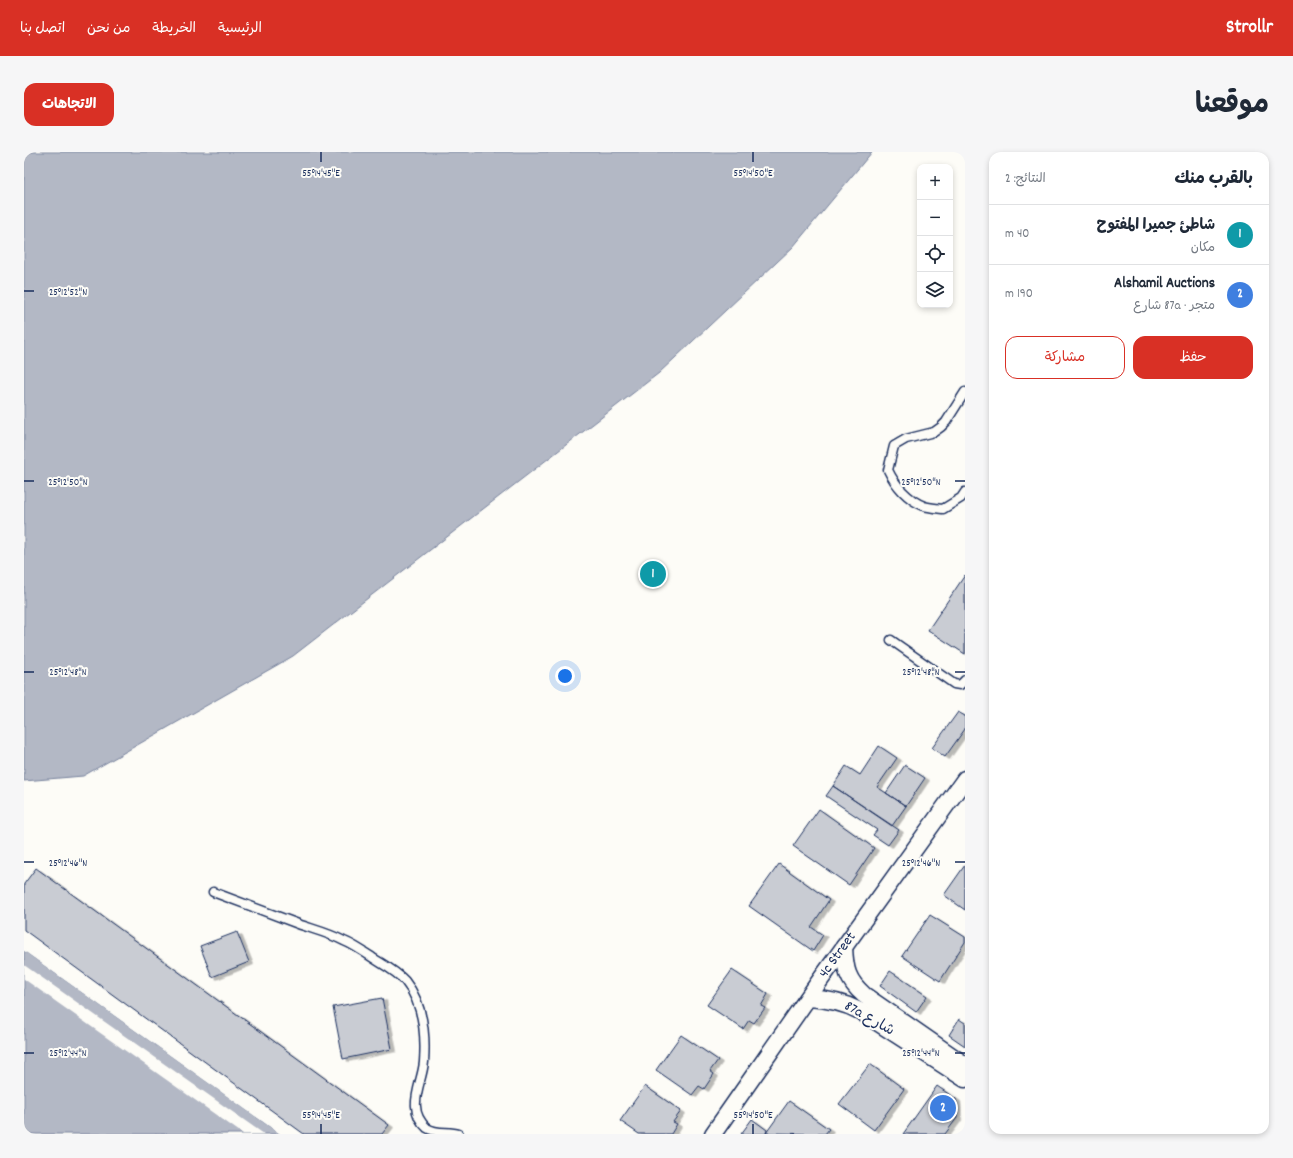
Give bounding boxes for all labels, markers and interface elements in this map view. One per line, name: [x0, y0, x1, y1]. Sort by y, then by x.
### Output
text: Strollr: [1226, 15, 1273, 42]
text: اتصل بنا: [20, 19, 65, 39]
text: من نحن: [87, 19, 130, 39]
text: الخريطة: [152, 19, 196, 39]
text: الرئيسية: [218, 19, 262, 39]
button: الاتجاهات: [24, 83, 114, 126]
text: موقعنا: [1195, 87, 1269, 127]
map controls: [917, 164, 953, 308]
button: +: [917, 164, 953, 200]
text: 55°14'45"E: [302, 167, 340, 181]
text: 55°14'50"E: [734, 167, 773, 181]
text: بالقرب منك: [1175, 168, 1253, 192]
text: النتائج: 2: [1005, 170, 1046, 189]
button: −: [917, 200, 953, 236]
text: شاطئ جميرا المفتوح: [1096, 215, 1215, 237]
text: 40 m: [1005, 225, 1029, 244]
text: 1: [1239, 225, 1241, 244]
button: locate: [917, 236, 953, 272]
text: مكان: [1191, 239, 1215, 258]
button: layers: [917, 272, 953, 308]
text: Alshamil Auctions: [1114, 273, 1215, 295]
text: 190 m: [1005, 285, 1033, 304]
text: 2: [1237, 285, 1243, 304]
text: 25°12'52"N: [49, 286, 87, 300]
text: متجر · 87a شارع: [1133, 297, 1215, 316]
button: مشاركة: [1005, 336, 1125, 379]
button: حفظ: [1133, 336, 1253, 379]
text: 25°12'50"N: [48, 476, 88, 490]
text: 25°12'50"N: [901, 476, 941, 490]
pin: 1: [640, 559, 666, 589]
text: 25°12'48"N: [49, 666, 87, 680]
your location: [555, 666, 575, 686]
text: 25°12'48"N: [902, 666, 940, 680]
text: 25°12'46"N: [49, 857, 87, 871]
text: 25°12'46"N: [902, 857, 940, 871]
street label: 4c Street: [814, 927, 862, 983]
street label: 87a شارع: [840, 996, 898, 1042]
text: 25°12'44"N: [49, 1047, 87, 1061]
text: 25°12'44"N: [902, 1047, 940, 1061]
pin: 2: [930, 1093, 956, 1123]
text: 55°14'45"E: [302, 1109, 340, 1123]
text: 55°14'50"E: [734, 1109, 773, 1123]

